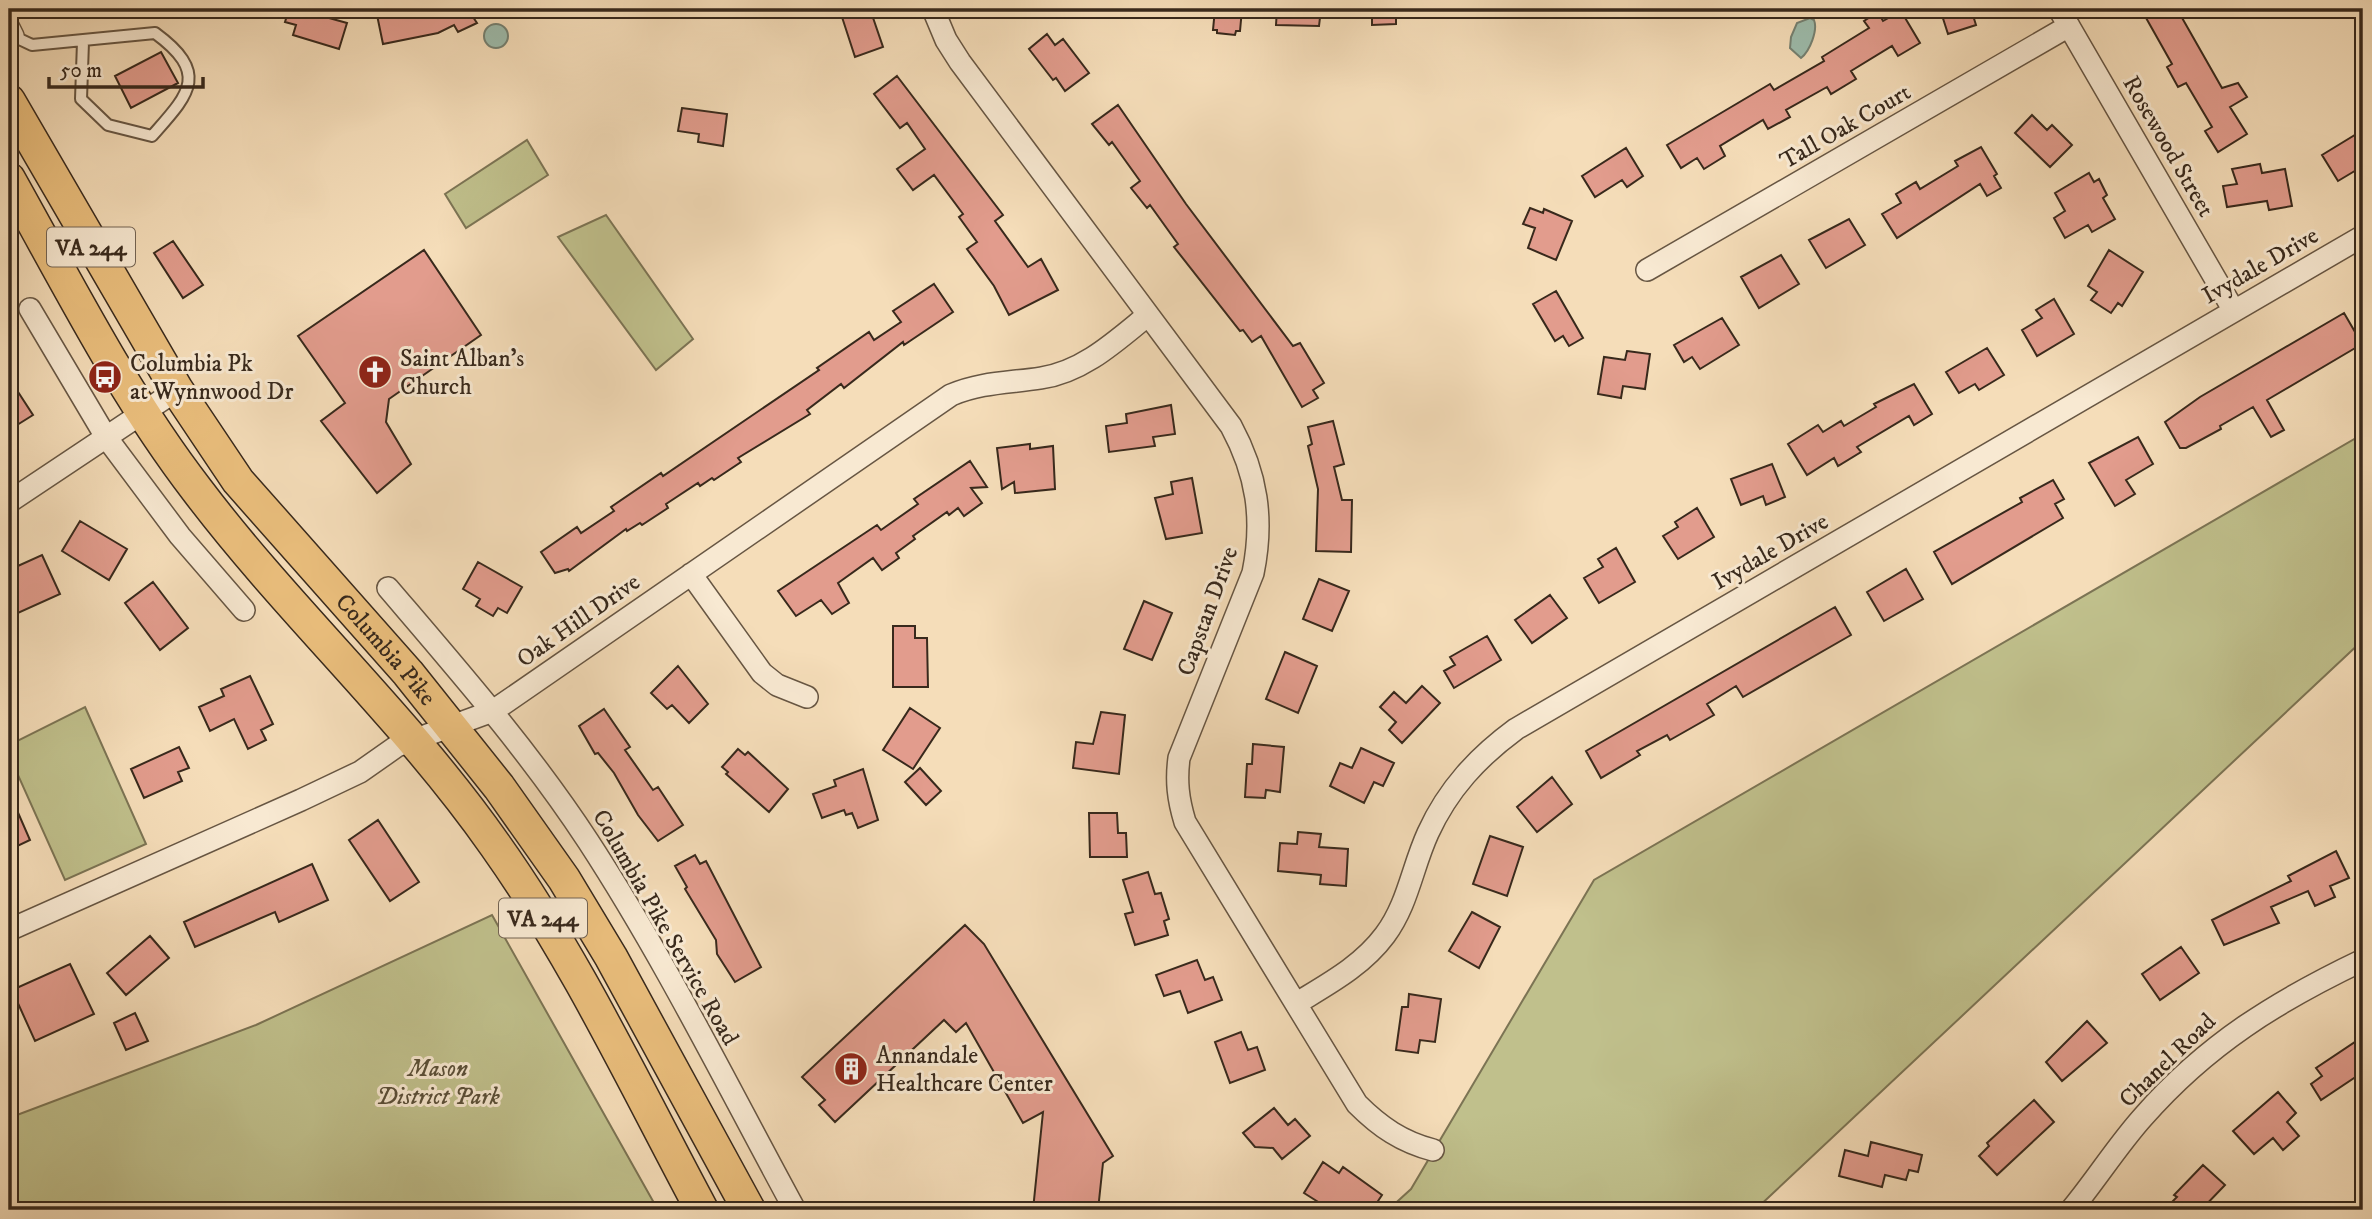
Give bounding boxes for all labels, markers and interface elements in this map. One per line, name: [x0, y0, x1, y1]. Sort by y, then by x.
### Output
scale bar: [49, 46, 203, 90]
text: 50 m: [60, 58, 102, 84]
street label: Rosewood Street: [2116, 71, 2221, 223]
street label: Tall Oak Court: [1775, 77, 1916, 176]
street label: Ivydale Drive: [2197, 221, 2324, 311]
road number: VA 244: [47, 228, 135, 266]
place label: Saint Alban's Church: [400, 344, 524, 402]
place label: Columbia Pk at Wynnwood Dr: [130, 349, 293, 407]
church icon: Saint Alban's Church: [356, 353, 394, 391]
bus stop icon: Columbia Pk at Wynnwood Dr: [86, 358, 124, 396]
street label: Ivydale Drive: [1707, 507, 1834, 597]
street label: Capstan Drive: [1171, 543, 1245, 680]
street label: Oak Hill Drive: [511, 567, 646, 674]
street label: Columbia Pike: [329, 588, 442, 712]
street label: Columbia Pike Service Road: [585, 804, 745, 1051]
road number: VA 244: [499, 898, 587, 937]
street label: Chanel Road: [2113, 1007, 2222, 1114]
place label: Annandale Healthcare Center: [876, 1041, 1053, 1099]
building icon: Annandale Healthcare Center: [832, 1050, 870, 1088]
park label: Mason District Park: [376, 1054, 500, 1112]

